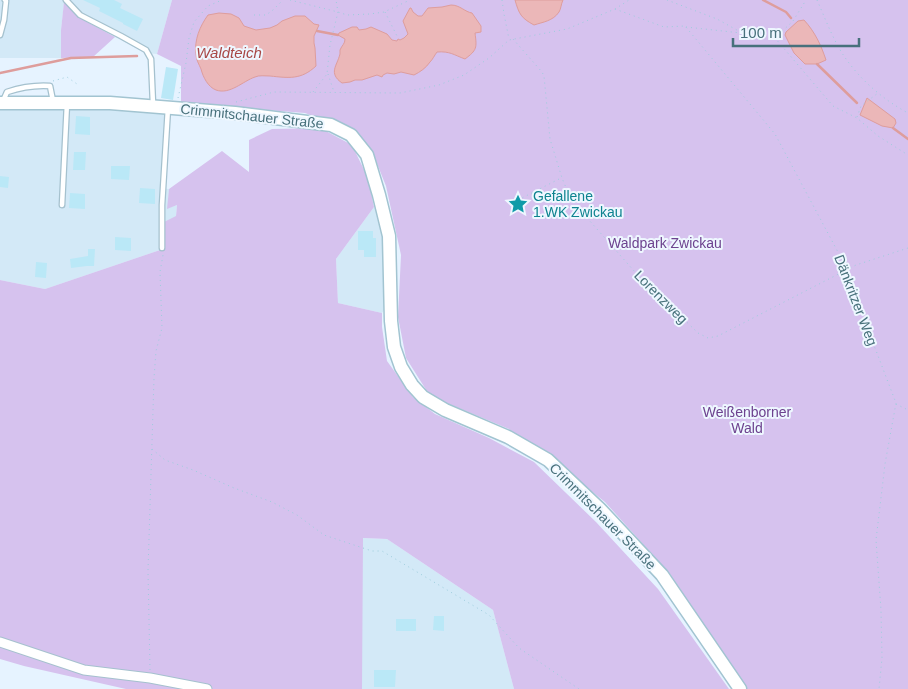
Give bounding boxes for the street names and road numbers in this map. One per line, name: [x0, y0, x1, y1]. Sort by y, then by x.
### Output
street label: Crimmitschauer Straße: [180, 101, 325, 131]
street label: Dänkritzer Weg: [831, 252, 881, 348]
street label: Lorenzweg: [631, 267, 691, 327]
street label: Crimmitschauer Straße: [546, 459, 660, 573]

